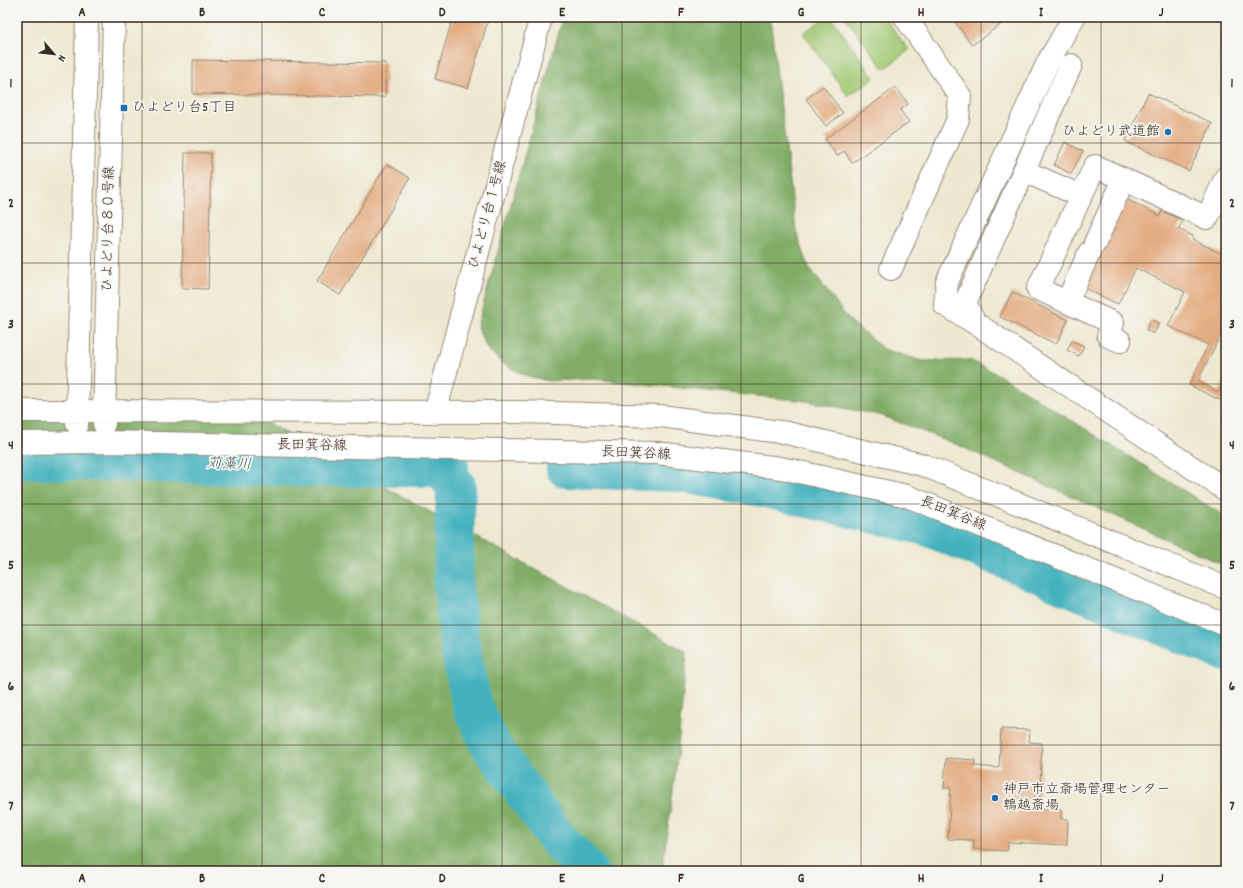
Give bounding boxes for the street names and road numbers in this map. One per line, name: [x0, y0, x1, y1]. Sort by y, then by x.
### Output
street label: ひよどり台１号線: [464, 158, 512, 272]
street label: ひよどり台８０号線: [98, 166, 120, 292]
street label: 長田箕谷線: [277, 435, 347, 457]
street label: 長田箕谷線: [601, 442, 671, 466]
street label: 長田箕谷線: [917, 492, 989, 536]

